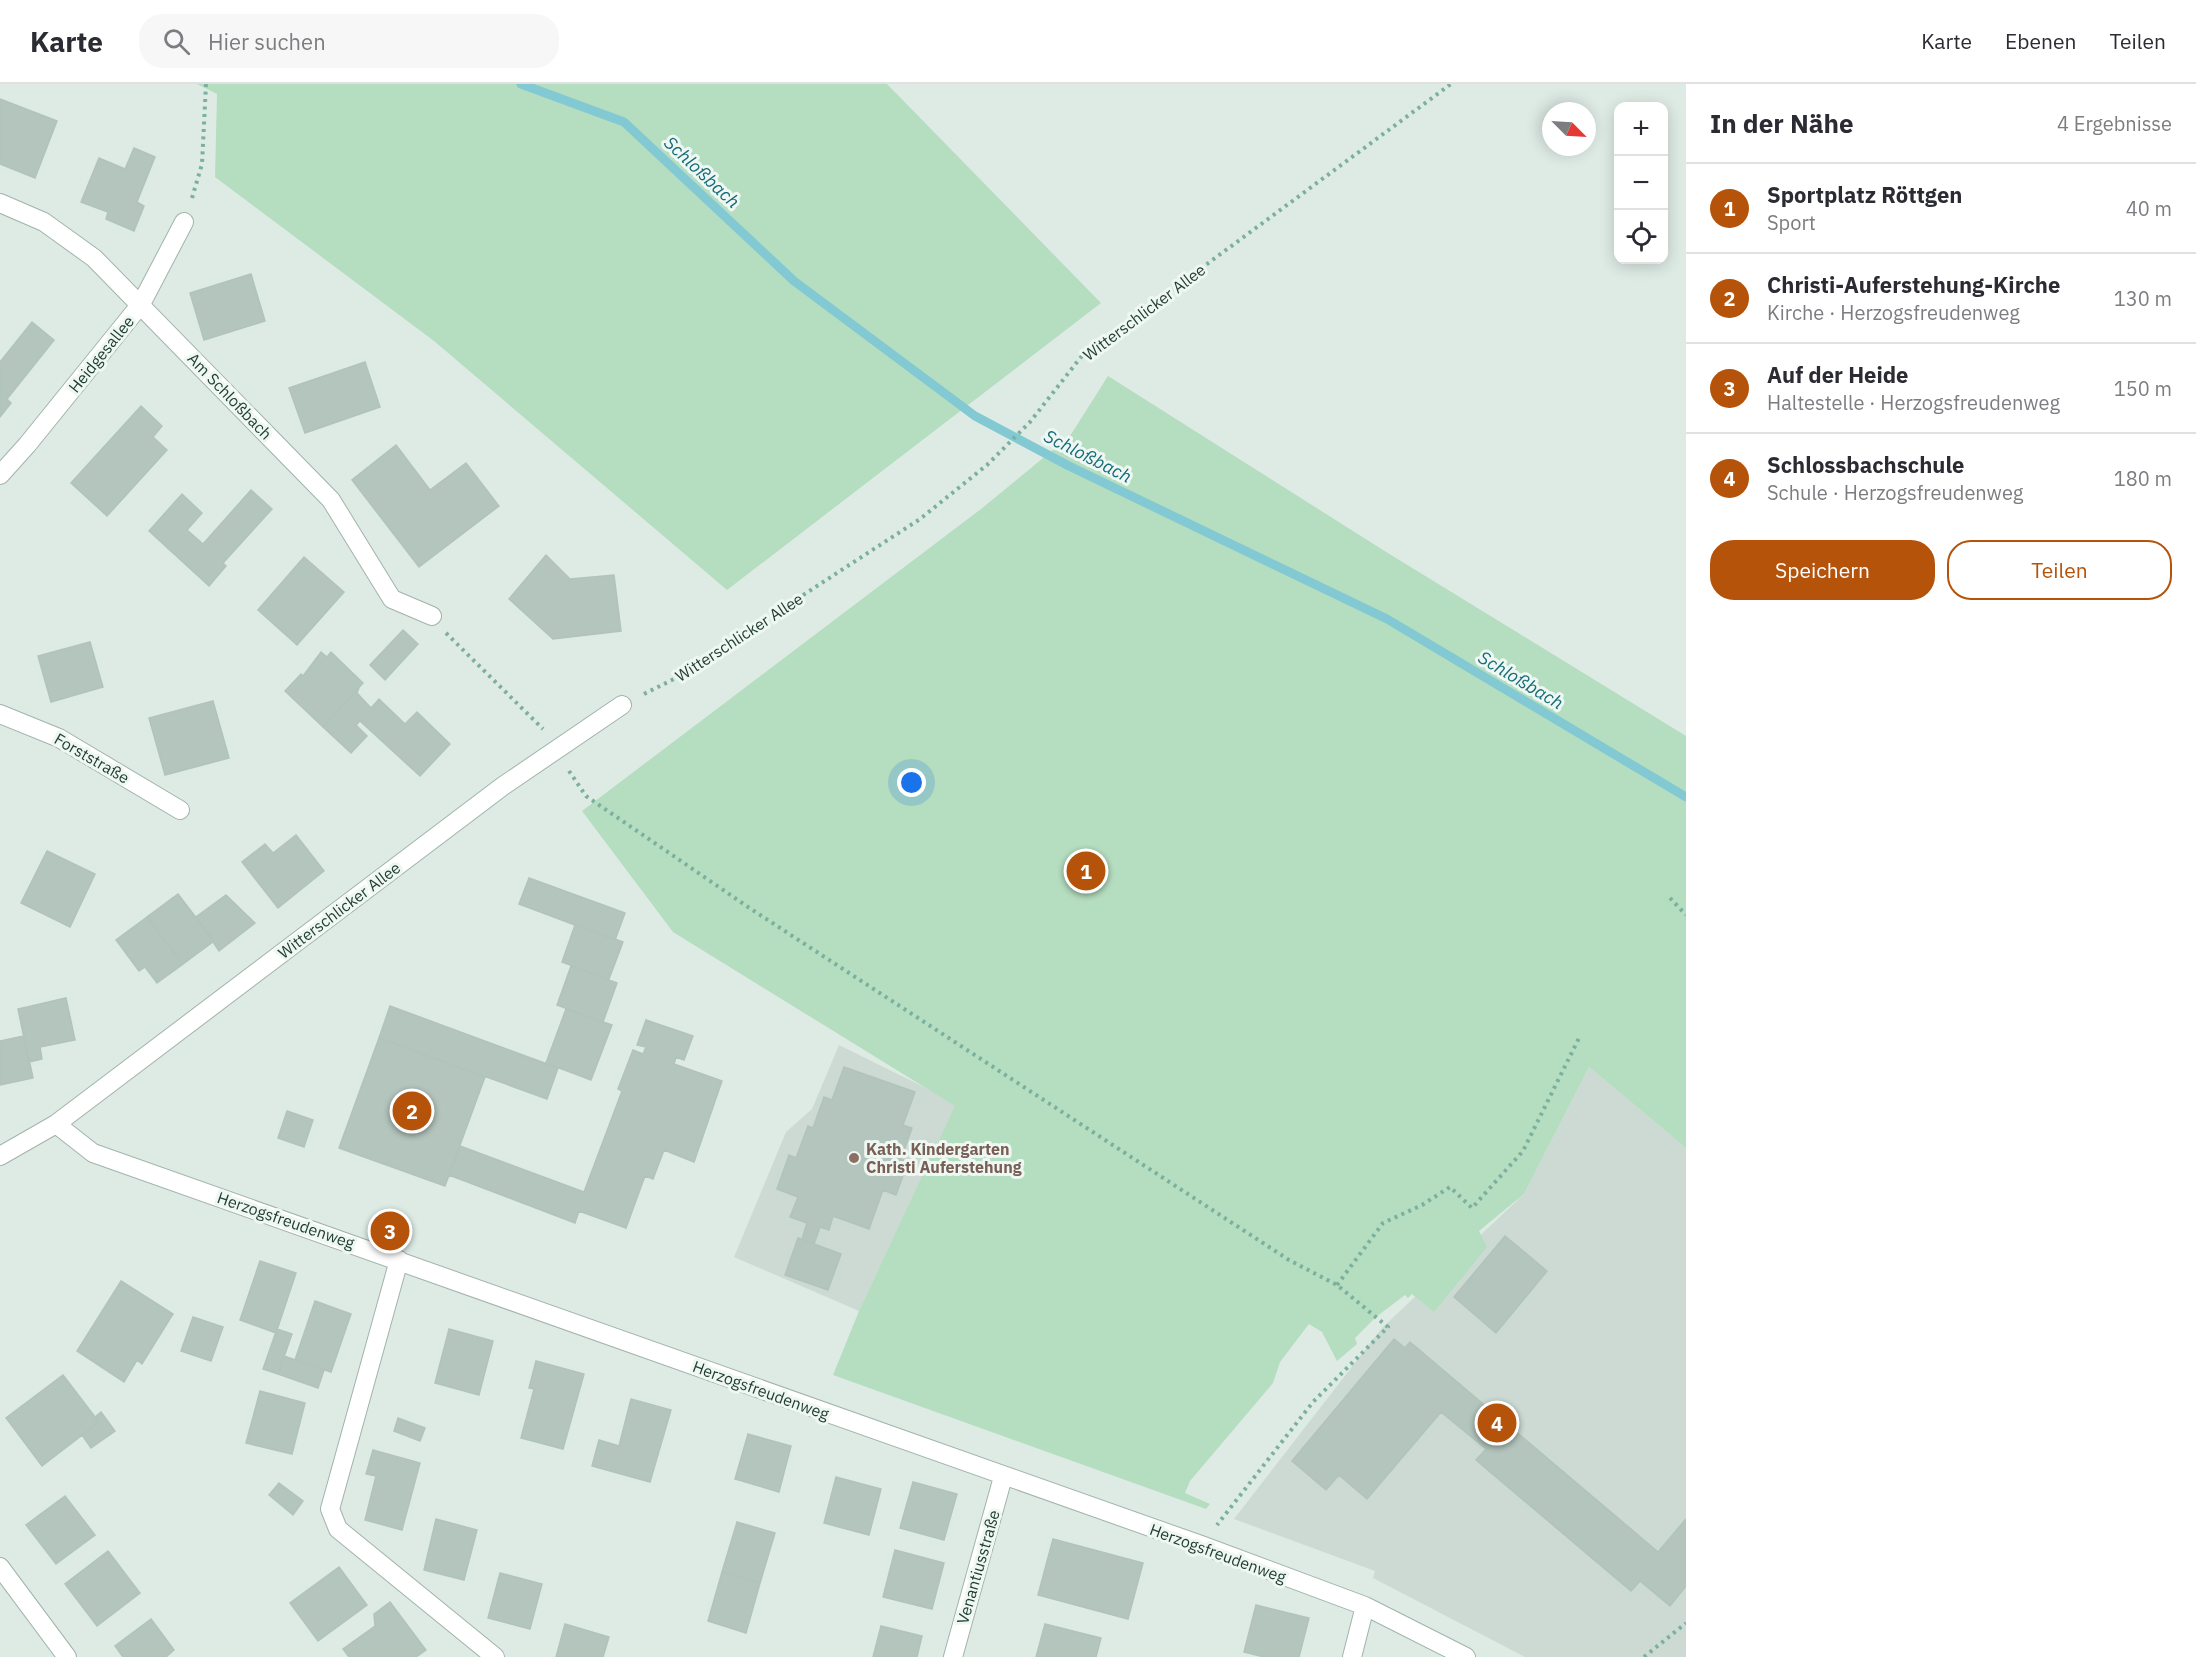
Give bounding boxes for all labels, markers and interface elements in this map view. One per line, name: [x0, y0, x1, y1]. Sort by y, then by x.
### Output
search box: [139, 14, 559, 68]
text: Karte: [30, 23, 103, 60]
icon: search: [160, 25, 193, 58]
text: Hier suchen: [208, 27, 326, 56]
text: Karte: [1921, 27, 1972, 55]
text: Ebenen: [2005, 27, 2076, 55]
text: Teilen: [2109, 27, 2166, 55]
north arrow: [1542, 102, 1596, 156]
map controls: [1614, 102, 1668, 264]
button: +: [1614, 102, 1668, 156]
text: In der Nähe: [1710, 106, 1854, 140]
text: 4 Ergebnisse: [2057, 110, 2172, 137]
water label: Schloßbach: [659, 131, 745, 213]
button: −: [1614, 156, 1668, 210]
text: Sportplatz Röttgen: [1767, 180, 1962, 209]
text: 1: [1724, 195, 1736, 222]
text: 40 m: [2126, 195, 2172, 222]
text: Sport: [1767, 209, 1816, 236]
button: locate: [1614, 210, 1668, 264]
street label: Witterschlicker Allee: [1079, 259, 1209, 365]
text: Christi-Auferstehung-Kirche: [1767, 270, 2060, 299]
text: 2: [1724, 285, 1736, 312]
text: 130 m: [2114, 285, 2172, 312]
text: Kirche · Herzogsfreudenweg: [1767, 299, 2020, 326]
street label: Heidgesallee: [64, 311, 138, 396]
street label: Am Schloßbach: [184, 348, 276, 444]
text: Auf der Heide: [1767, 360, 1908, 389]
text: 3: [1724, 375, 1736, 402]
text: 150 m: [2114, 375, 2172, 402]
text: Haltestelle · Herzogsfreudenweg: [1767, 389, 2060, 416]
water label: Schloßbach: [1040, 424, 1136, 488]
text: Schlossbachschule: [1767, 450, 1964, 479]
text: 4: [1724, 465, 1736, 492]
text: 180 m: [2114, 465, 2172, 492]
text: Schule · Herzogsfreudenweg: [1767, 479, 2023, 506]
button: Speichern: [1710, 540, 1935, 600]
button: Teilen: [1947, 540, 2172, 600]
street label: Witterschlicker Allee: [671, 588, 807, 686]
water label: Schloßbach: [1474, 646, 1568, 714]
street label: Forststraße: [51, 728, 133, 788]
your location: [897, 768, 926, 797]
pin: 1: [1066, 848, 1106, 894]
street label: Witterschlicker Allee: [274, 857, 404, 963]
pin: 2: [392, 1088, 432, 1134]
place label: Kath. Kindergarten Christi Auferstehung: [866, 1139, 1022, 1177]
marker: Kath. Kindergarten Christi Auferstehung: [847, 1151, 861, 1165]
street label: Herzogsfreudenweg: [215, 1187, 358, 1253]
pin: 3: [370, 1208, 410, 1254]
street label: Herzogsfreudenweg: [690, 1356, 832, 1424]
pin: 4: [1478, 1400, 1516, 1446]
street label: Venantiusstraße: [952, 1507, 1004, 1626]
street label: Herzogsfreudenweg: [1147, 1519, 1289, 1587]

